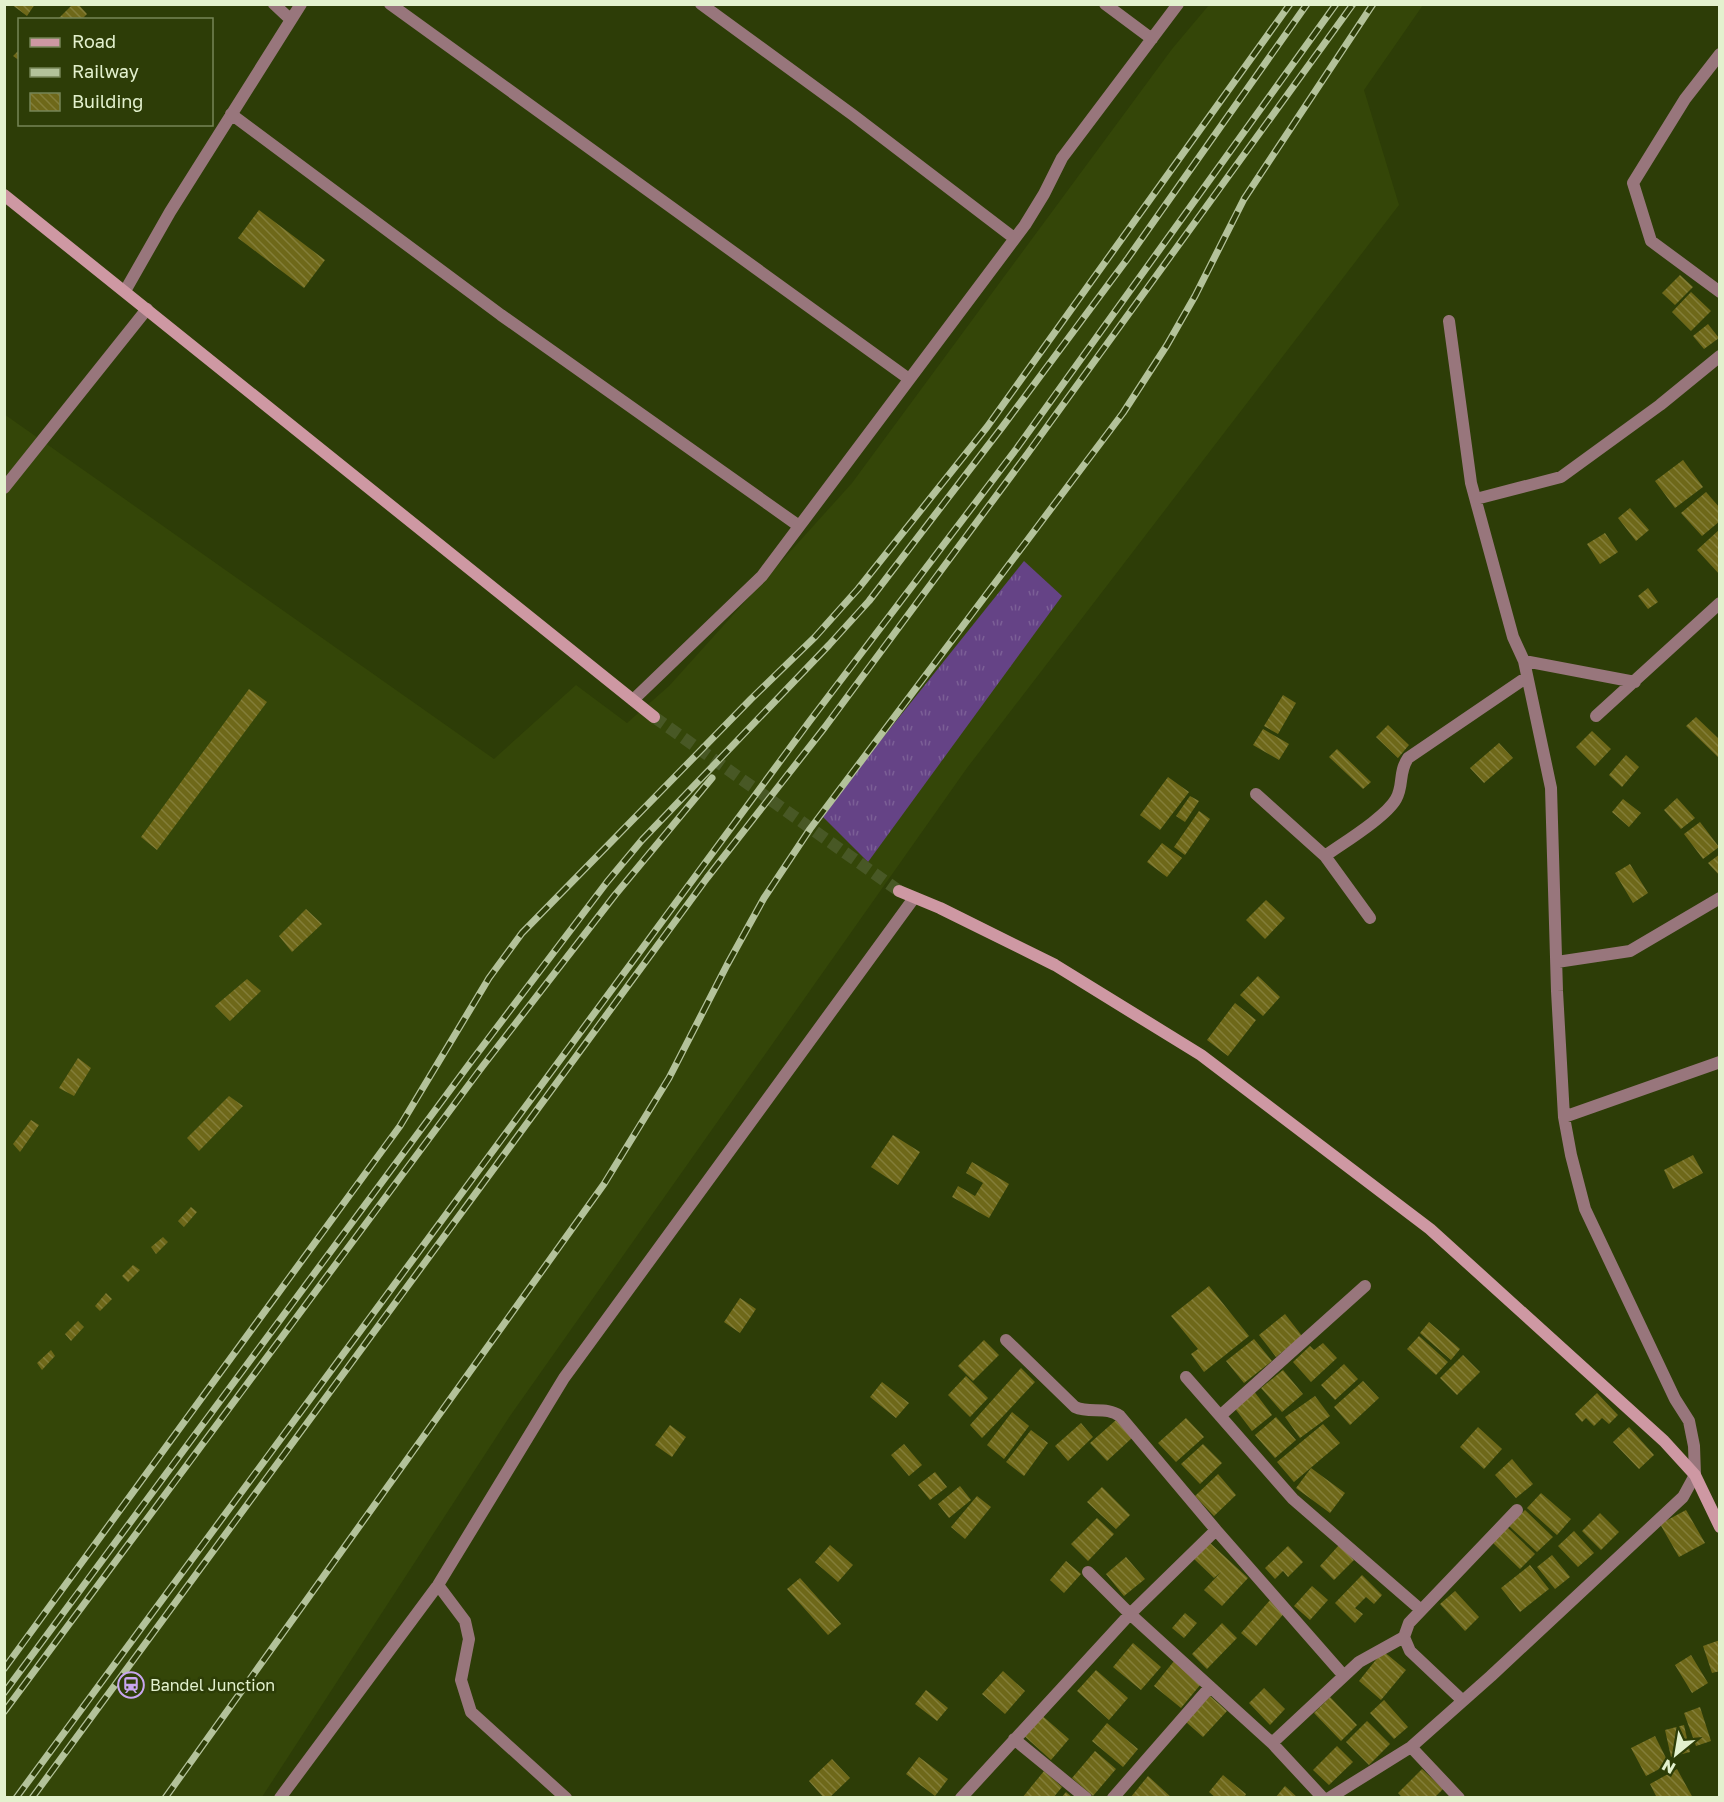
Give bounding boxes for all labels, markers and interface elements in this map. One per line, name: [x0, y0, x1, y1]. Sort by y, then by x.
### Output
legend: [18, 18, 213, 126]
text: Road: [72, 30, 116, 52]
text: Railway: [72, 60, 139, 82]
text: Building: [72, 90, 143, 112]
station icon: Bandel Junction: [116, 1670, 146, 1700]
place label: Bandel Junction: [150, 1675, 275, 1695]
north arrow: [1646, 1724, 1706, 1784]
text: N: [1658, 1755, 1679, 1779]

